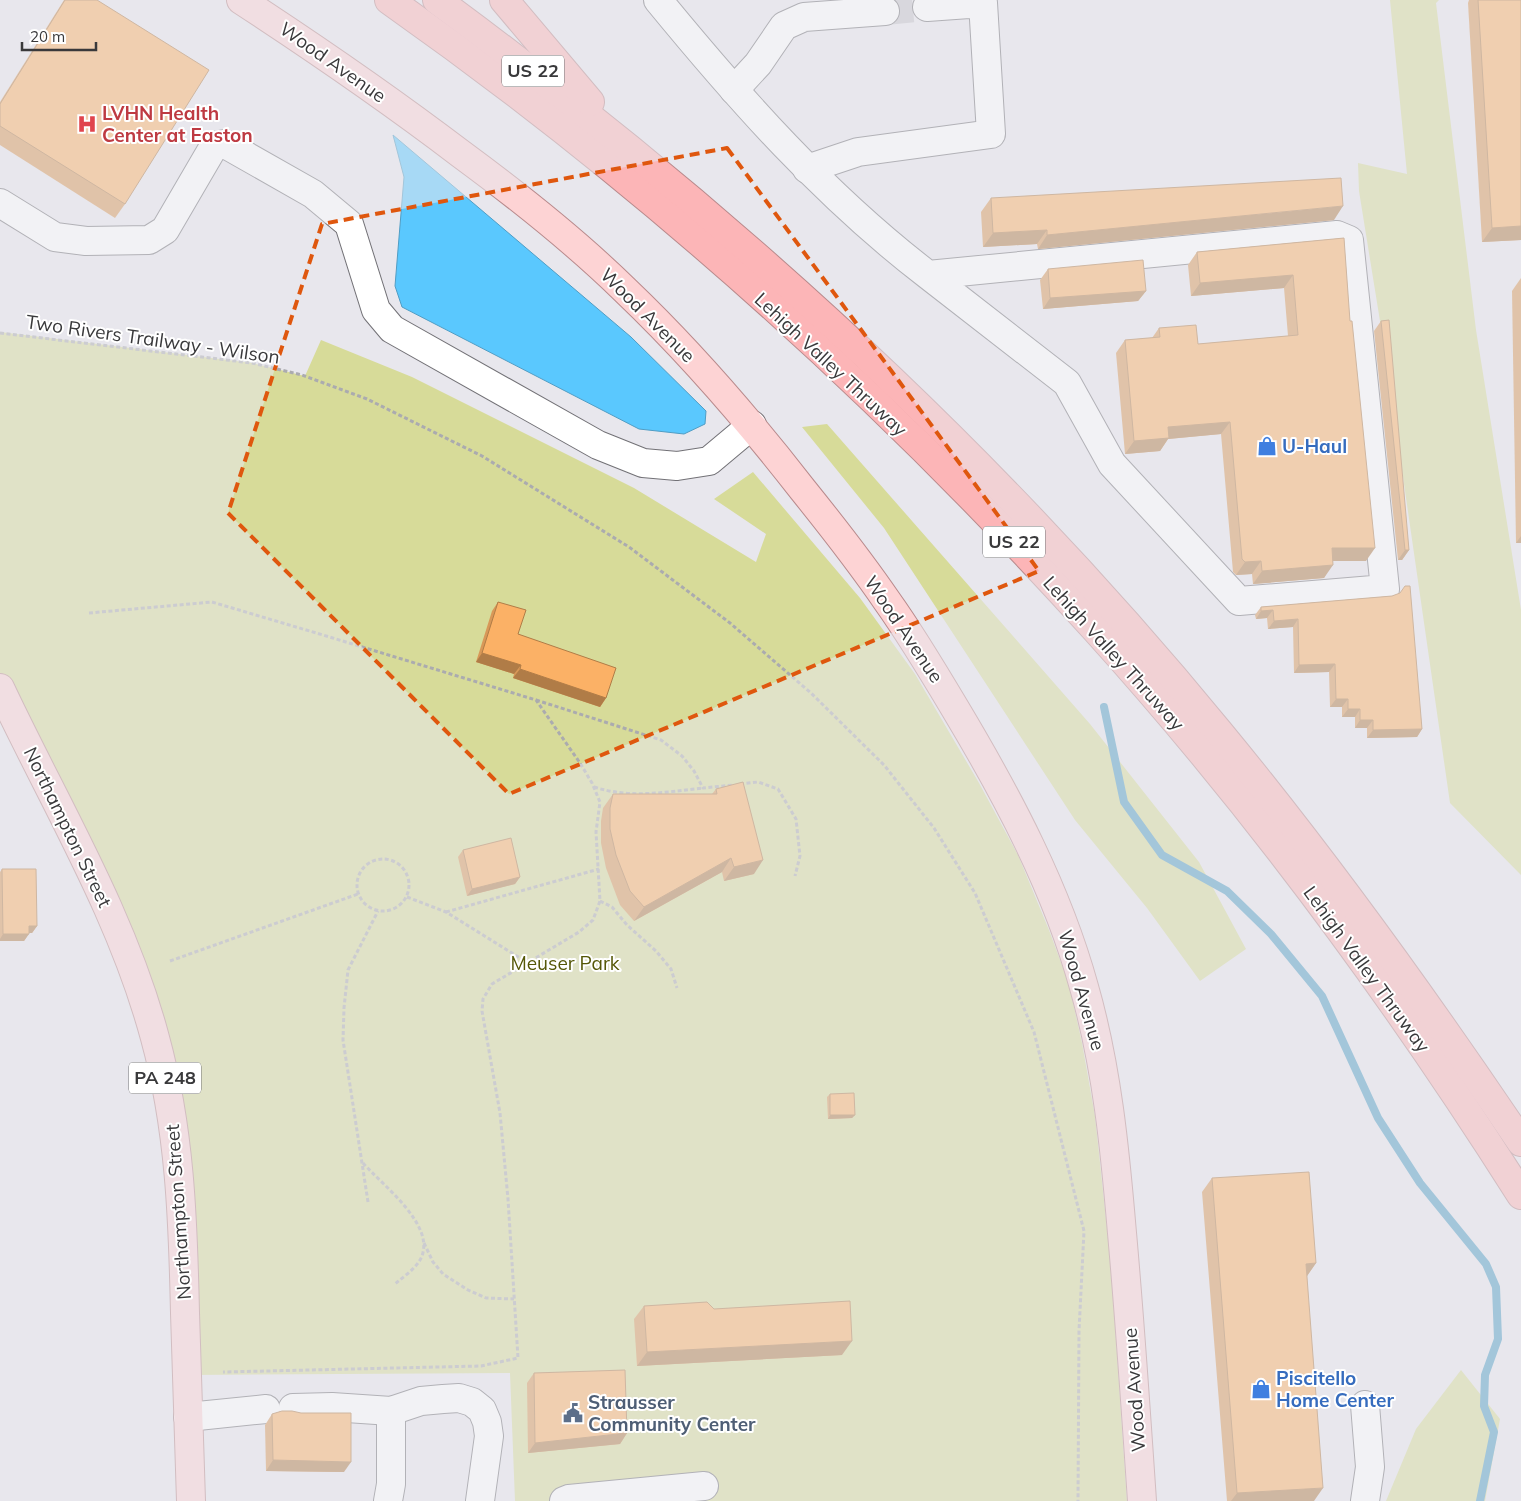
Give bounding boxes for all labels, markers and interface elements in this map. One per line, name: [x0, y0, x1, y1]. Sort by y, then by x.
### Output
street label: Wood Avenue: [275, 17, 391, 107]
scale bar: [22, 20, 96, 52]
text: 20 m: [30, 27, 65, 46]
road number: US 22: [502, 56, 564, 86]
place label: LVHN Health Center at Easton: [102, 101, 253, 147]
hospital icon: LVHN Health Center at Easton: [76, 113, 98, 135]
street label: Wood Avenue: [596, 263, 700, 367]
street label: Lehigh Valley Thruway: [750, 287, 912, 441]
street label: Two Rivers Trailway - Wilson: [24, 309, 282, 369]
place label: U-Haul: [1282, 434, 1347, 458]
shop icon: U-Haul: [1256, 435, 1278, 457]
road number: US 22: [983, 526, 1045, 558]
street label: Wood Avenue: [859, 571, 949, 687]
street label: Lehigh Valley Thruway: [1038, 571, 1190, 735]
street label: Northampton Street: [19, 743, 117, 912]
street label: Lehigh Valley Thruway: [1299, 881, 1435, 1057]
street label: Wood Avenue: [1053, 927, 1111, 1053]
park label: Meuser Park: [510, 951, 620, 975]
road number: PA 248: [129, 1062, 201, 1094]
street label: Northampton Street: [160, 1123, 196, 1300]
street label: Wood Avenue: [1118, 1327, 1150, 1453]
place label: Piscitello Home Center: [1276, 1366, 1394, 1412]
shop icon: Piscitello Home Center: [1250, 1378, 1272, 1400]
place label: Strausser Community Center: [588, 1390, 756, 1436]
public building icon: Strausser Community Center: [562, 1402, 584, 1424]

